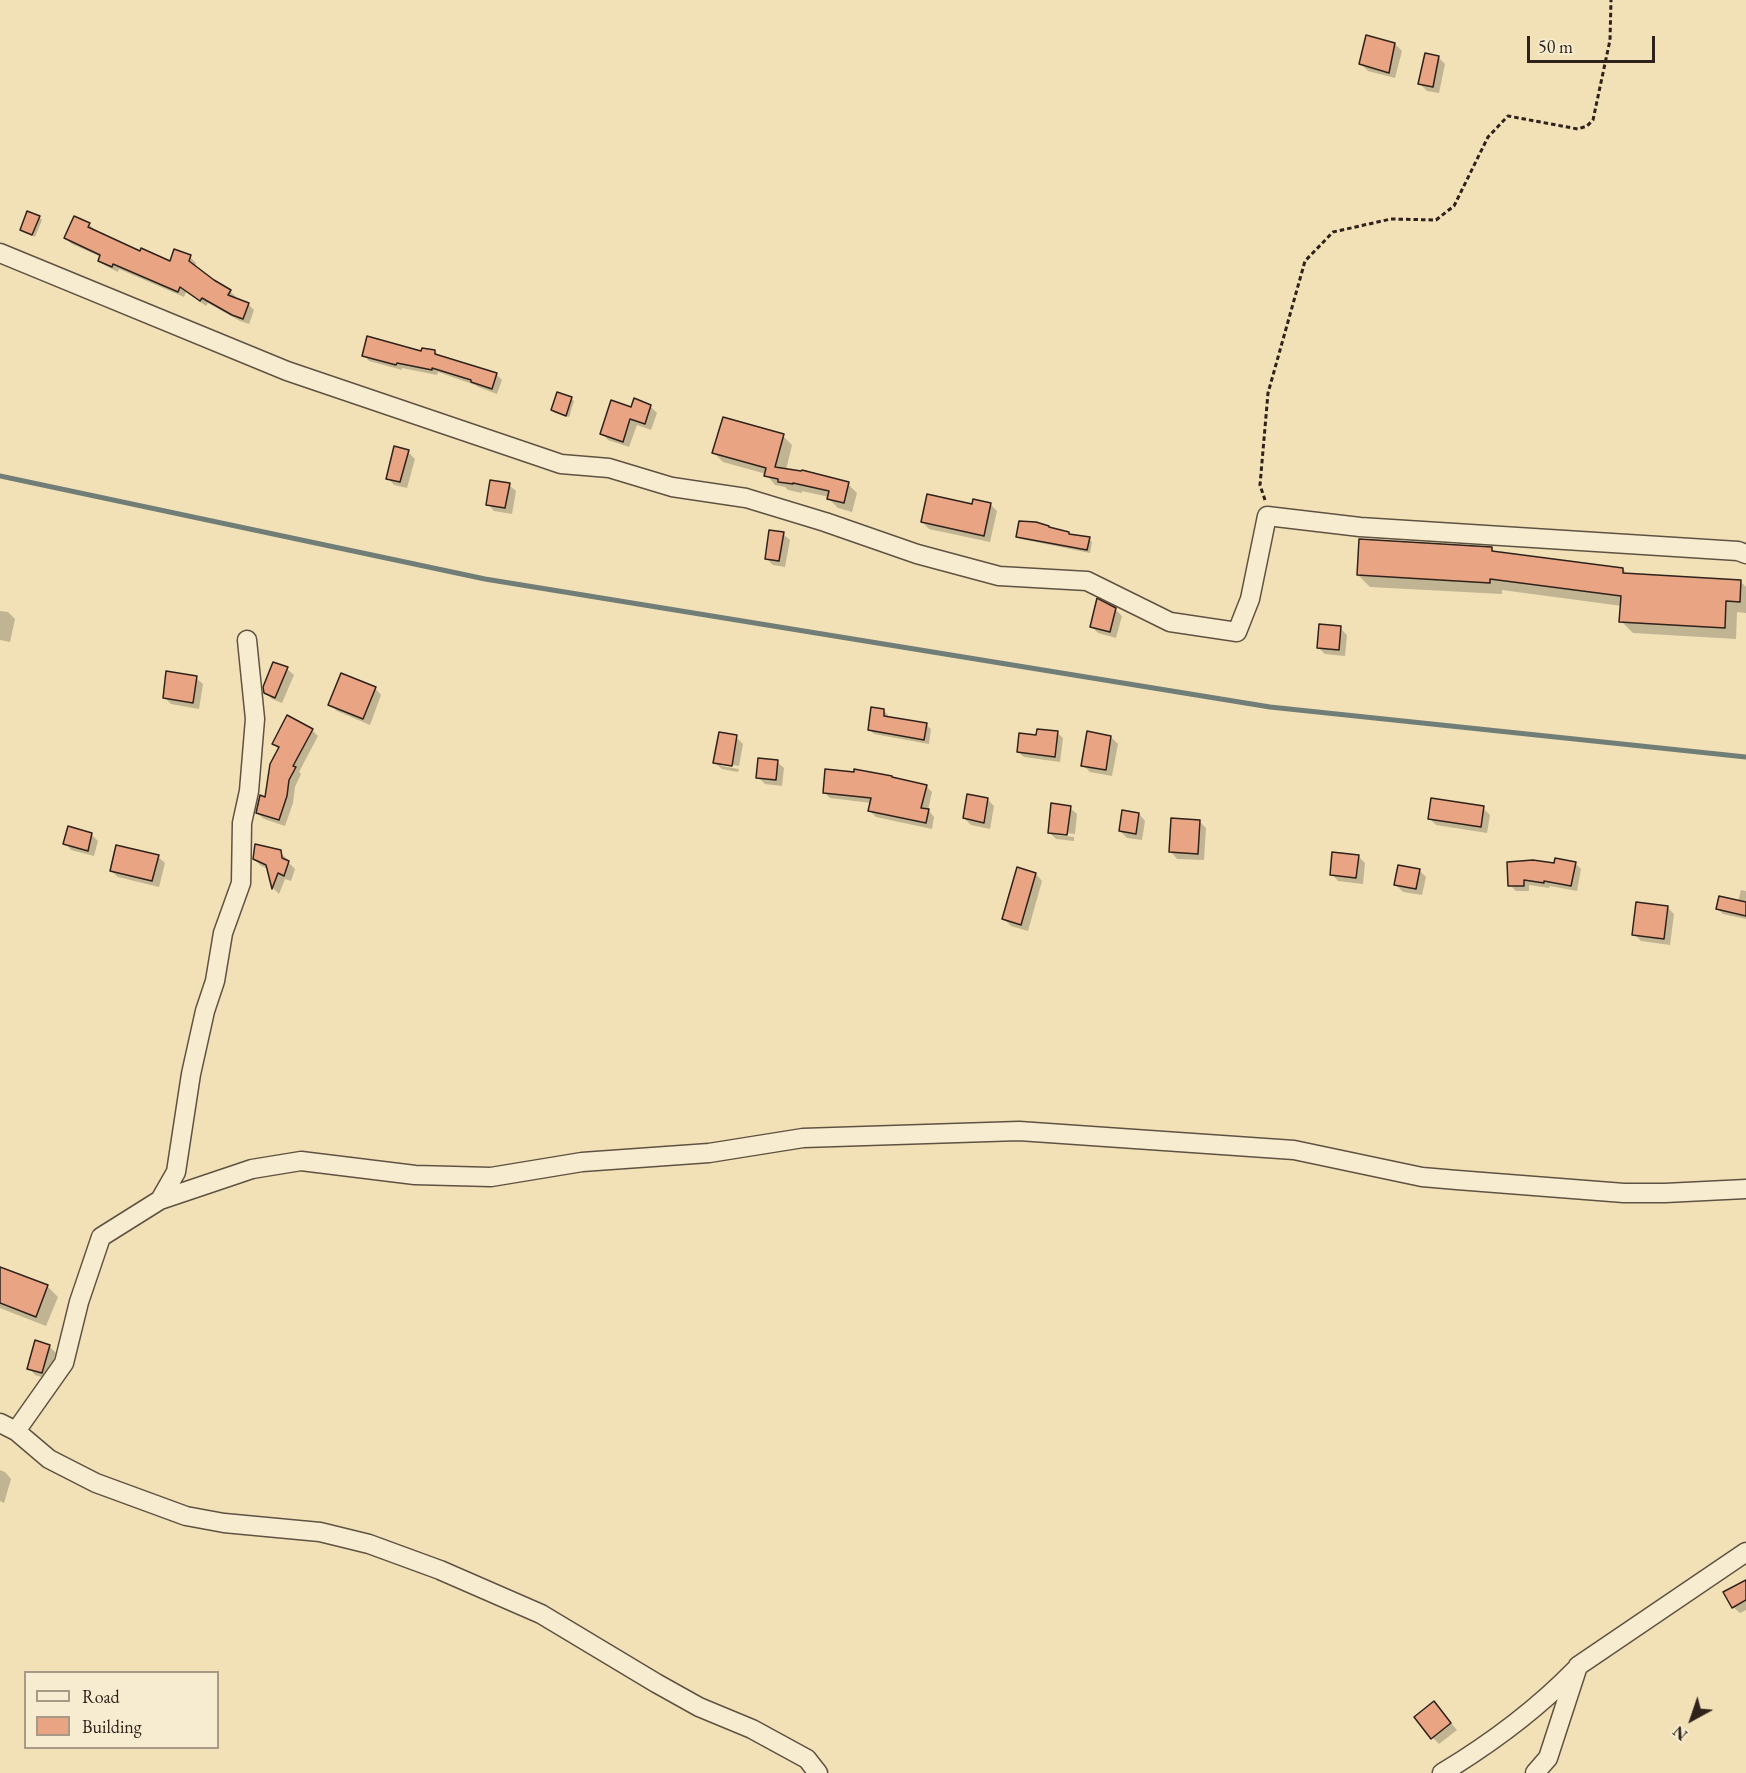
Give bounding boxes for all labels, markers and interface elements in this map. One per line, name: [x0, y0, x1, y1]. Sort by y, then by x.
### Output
scale bar: [1530, 24, 1658, 62]
text: 50 m: [1538, 35, 1573, 58]
legend: [24, 1671, 219, 1749]
text: Road: [82, 1685, 120, 1708]
north arrow: [1662, 1689, 1722, 1749]
text: Building: [82, 1715, 142, 1738]
text: N: [1668, 1721, 1692, 1745]

